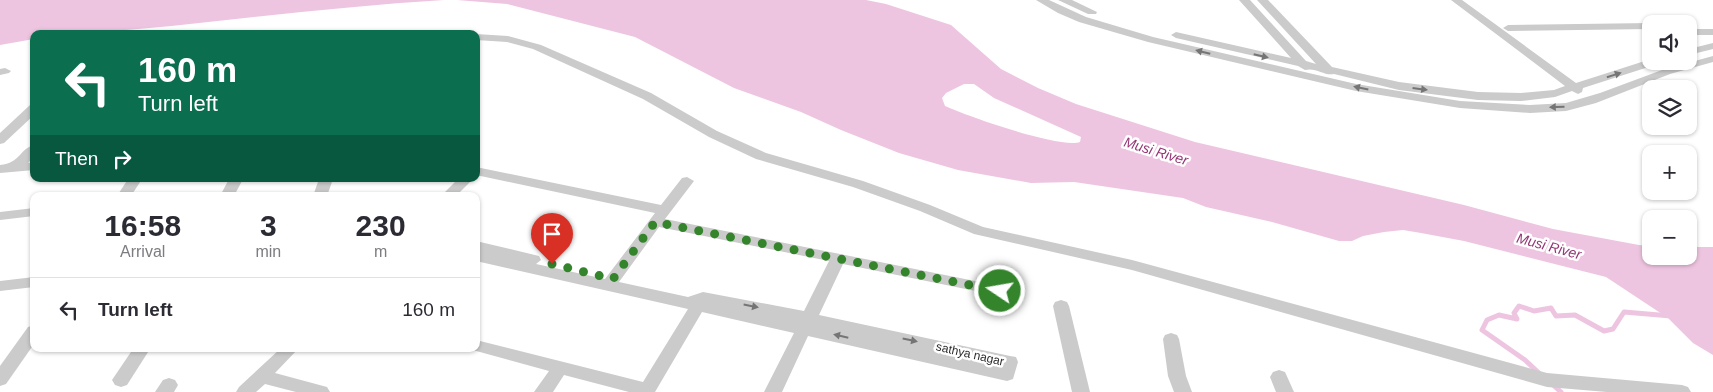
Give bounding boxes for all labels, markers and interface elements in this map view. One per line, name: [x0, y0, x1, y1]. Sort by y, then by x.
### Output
map controls: [1642, 15, 1697, 265]
button: sound: [1642, 15, 1697, 70]
one-way arrow: [1195, 48, 1210, 56]
icon: left: [55, 50, 120, 115]
text: 160 m: [138, 50, 237, 89]
one-way arrow: [1254, 52, 1270, 60]
one-way arrow: [1607, 70, 1622, 78]
button: layers: [1642, 80, 1697, 135]
one-way arrow: [1353, 84, 1368, 92]
one-way arrow: [1413, 85, 1429, 93]
text: Turn left: [138, 91, 218, 116]
one-way arrow: [1548, 103, 1564, 111]
water label: Musi River: [1122, 134, 1191, 169]
icon: right: [108, 145, 136, 173]
button: +: [1642, 145, 1697, 200]
text: Then: [55, 148, 98, 169]
text: 16:58: [104, 209, 181, 242]
text: 3: [260, 209, 277, 242]
text: 230: [356, 209, 406, 242]
button: −: [1642, 210, 1697, 265]
pin: [531, 213, 573, 264]
icon: arrive: [538, 220, 566, 248]
water label: Musi River: [1515, 230, 1584, 263]
text: Arrival: [120, 243, 165, 260]
text: min: [255, 243, 281, 260]
text: m: [374, 243, 387, 260]
position arrow: [973, 264, 1025, 316]
icon: left: [55, 296, 83, 324]
text: Turn left: [98, 299, 173, 320]
text: 160 m: [402, 299, 455, 320]
one-way arrow: [744, 303, 760, 311]
one-way arrow: [833, 332, 848, 340]
one-way arrow: [903, 336, 918, 344]
street label: sathya nagar: [935, 339, 1005, 369]

